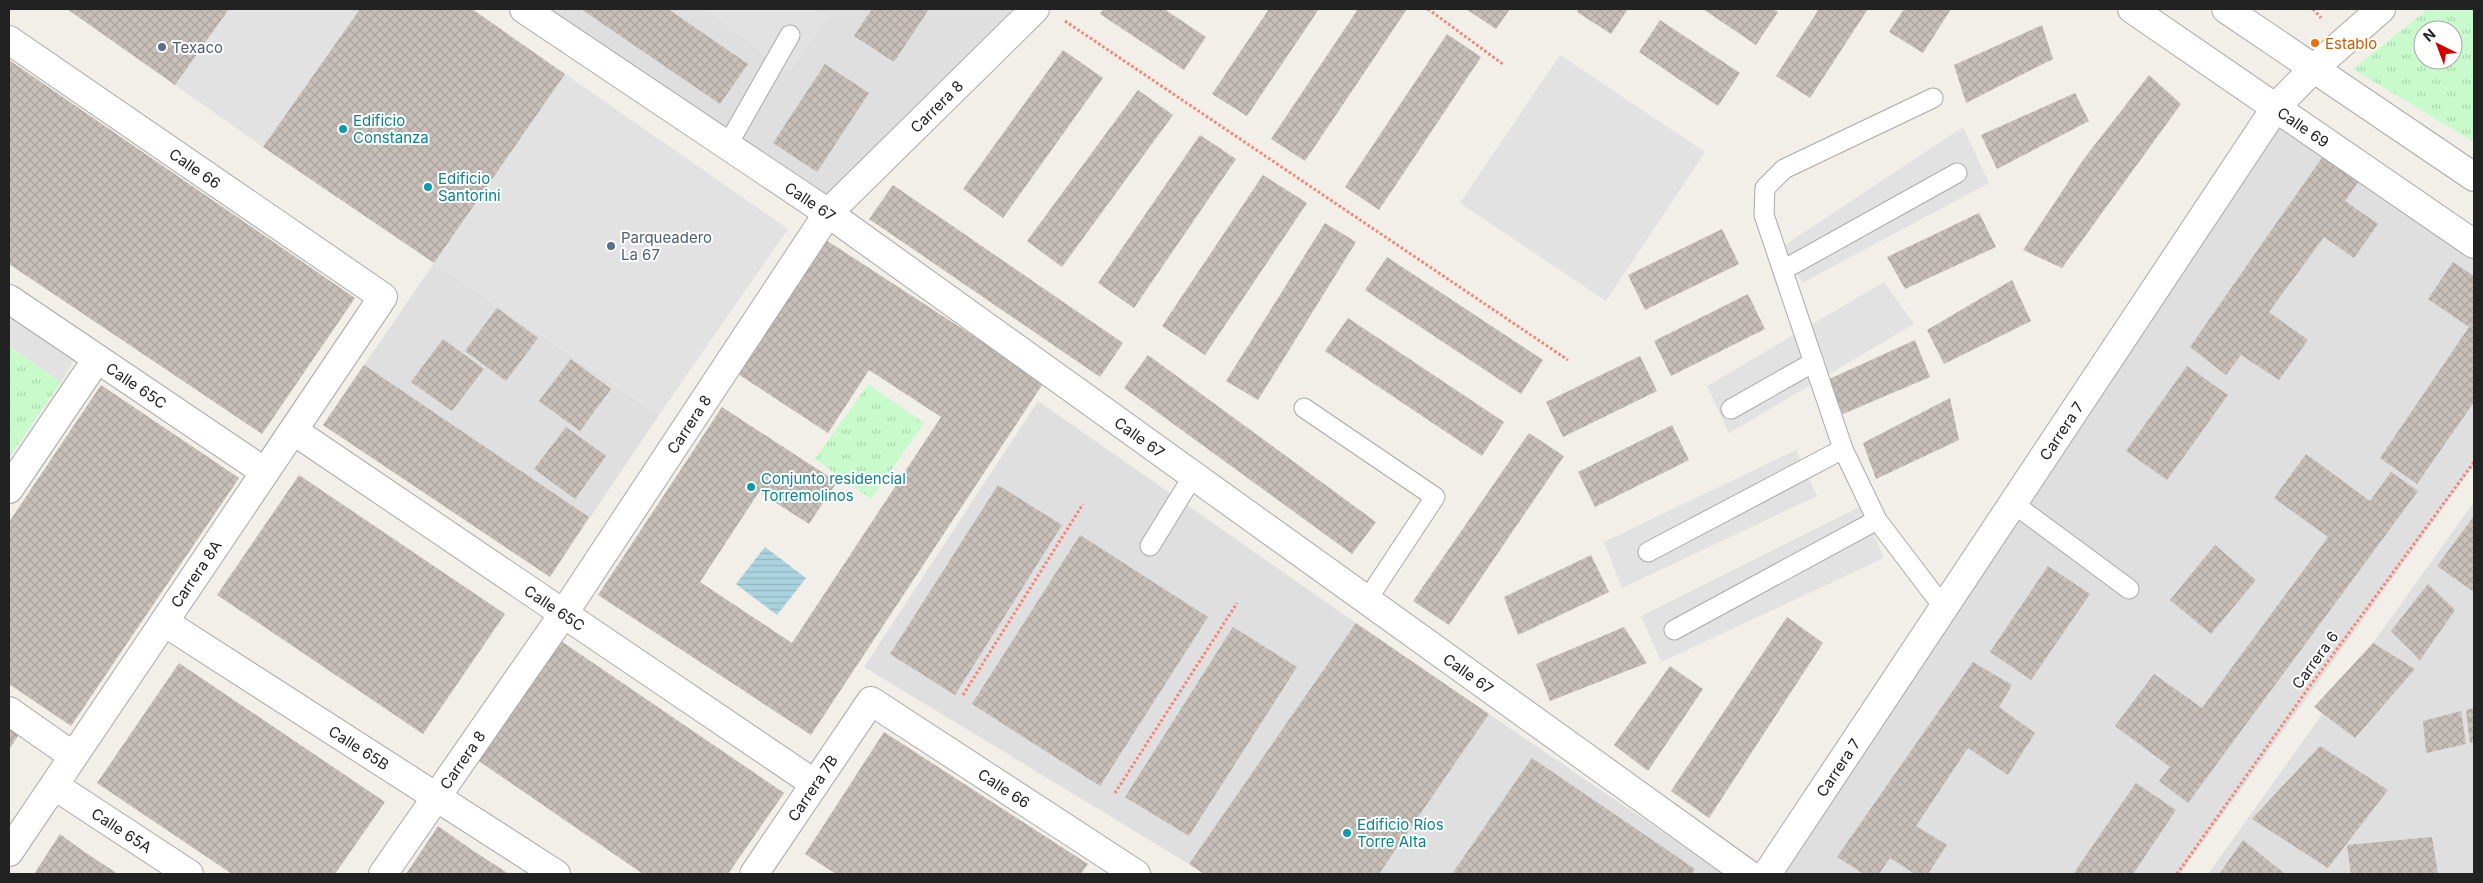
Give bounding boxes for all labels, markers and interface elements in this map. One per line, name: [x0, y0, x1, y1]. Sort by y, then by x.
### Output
north arrow: [2413, 20, 2463, 70]
text: N: [2419, 25, 2439, 45]
place label: Establo: [2325, 34, 2377, 53]
marker: Establo: [2309, 37, 2321, 49]
place label: Texaco: [172, 38, 223, 57]
marker: Texaco: [156, 41, 168, 53]
street label: Carrera 8: [906, 76, 967, 137]
street label: Calle 69: [2274, 102, 2333, 151]
place label: Edificio Constanza: [353, 111, 429, 147]
marker: Edificio Constanza: [337, 123, 349, 135]
street label: Calle 66: [166, 144, 225, 192]
place label: Edificio Santorini: [438, 169, 501, 205]
street label: Calle 67: [781, 177, 840, 225]
marker: Edificio Santorini: [422, 181, 434, 193]
place label: Parqueadero La 67: [621, 228, 712, 264]
marker: Parqueadero La 67: [605, 240, 617, 252]
street label: Calle 65C: [103, 358, 171, 412]
street label: Carrera 8: [662, 391, 715, 457]
street label: Carrera 7: [2035, 398, 2087, 464]
street label: Calle 67: [1111, 413, 1169, 461]
place label: Conjunto residencial Torremolinos: [761, 469, 906, 505]
marker: Conjunto residencial Torremolinos: [745, 481, 757, 493]
street label: Carrera 8A: [167, 537, 225, 611]
street label: Calle 65C: [521, 580, 589, 635]
street label: Carrera 6: [2288, 627, 2342, 693]
street label: Calle 67: [1440, 649, 1498, 698]
street label: Calle 65B: [325, 721, 393, 774]
street label: Carrera 8: [435, 727, 489, 793]
street label: Carrera 7: [1812, 734, 1864, 800]
street label: Carrera 7B: [783, 751, 841, 825]
street label: Calle 66: [975, 764, 1034, 812]
street label: Calle 65A: [88, 803, 156, 857]
place label: Edificio Ríos Torre Alta: [1357, 815, 1444, 851]
marker: Edificio Ríos Torre Alta: [1341, 827, 1353, 839]

